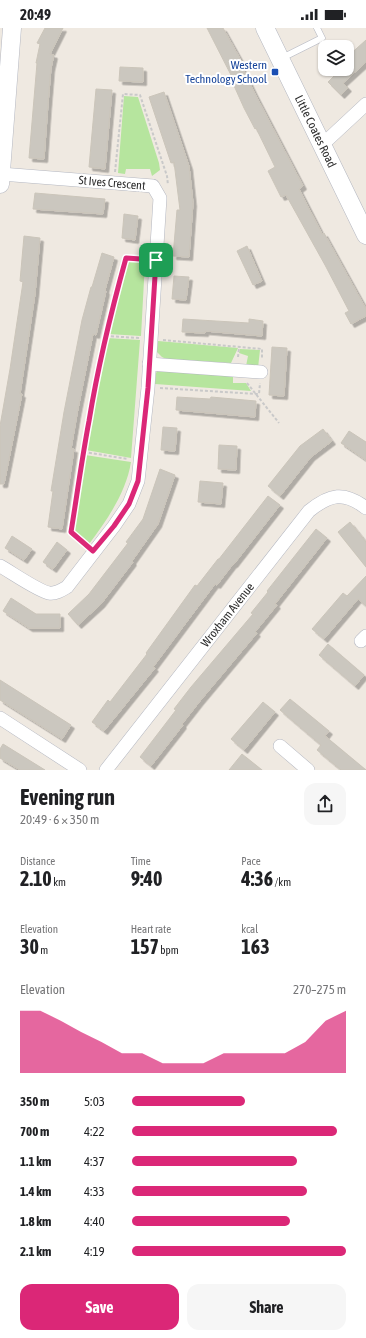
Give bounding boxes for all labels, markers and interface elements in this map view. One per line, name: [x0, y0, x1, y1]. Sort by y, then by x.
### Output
text: 20:49: [20, 6, 51, 23]
map controls: [318, 40, 354, 76]
button: layers: [318, 40, 354, 76]
place label: Western Technology School: [185, 58, 268, 86]
marker: Western Technology School: [270, 67, 280, 77]
street label: Little Coates Road: [292, 93, 339, 170]
street label: St Ives Crescent: [78, 173, 147, 193]
pin: [139, 243, 173, 277]
icon: arrive: [145, 249, 167, 271]
street label: Wroxham Avenue: [198, 580, 257, 650]
button: share: [304, 783, 346, 825]
text: Evening run: [20, 784, 115, 810]
text: 20:49 · 6 × 350 m: [20, 812, 99, 827]
text: Distance: [20, 855, 55, 867]
text: Time: [131, 855, 151, 867]
text: Pace: [241, 855, 261, 867]
text: 2.10: [20, 867, 52, 890]
text: 9:40: [131, 867, 162, 890]
text: 4:36: [241, 867, 273, 890]
text: km: [52, 876, 66, 888]
text: /km: [273, 876, 291, 888]
text: Elevation: [20, 923, 58, 935]
text: Heart rate: [131, 923, 171, 935]
text: kcal: [241, 923, 258, 935]
text: 30: [20, 935, 39, 958]
text: 157: [131, 935, 159, 958]
text: 163: [241, 935, 270, 958]
text: m: [39, 944, 48, 956]
text: bpm: [159, 944, 179, 956]
text: Elevation: [20, 982, 65, 997]
text: 270–275 m: [293, 982, 346, 997]
text: 350 m: [20, 1094, 49, 1109]
text: 5:03: [84, 1094, 105, 1109]
text: 700 m: [20, 1124, 49, 1139]
text: 4:22: [84, 1124, 105, 1139]
text: 1.1 km: [20, 1154, 51, 1169]
text: 4:37: [84, 1154, 105, 1169]
text: 1.4 km: [20, 1184, 51, 1199]
text: 4:33: [84, 1184, 105, 1199]
text: 1.8 km: [20, 1214, 51, 1229]
text: 4:40: [84, 1214, 105, 1229]
text: 2.1 km: [20, 1244, 51, 1259]
text: 4:19: [84, 1244, 105, 1259]
button: Save: [20, 1284, 179, 1330]
button: Share: [187, 1284, 346, 1330]

